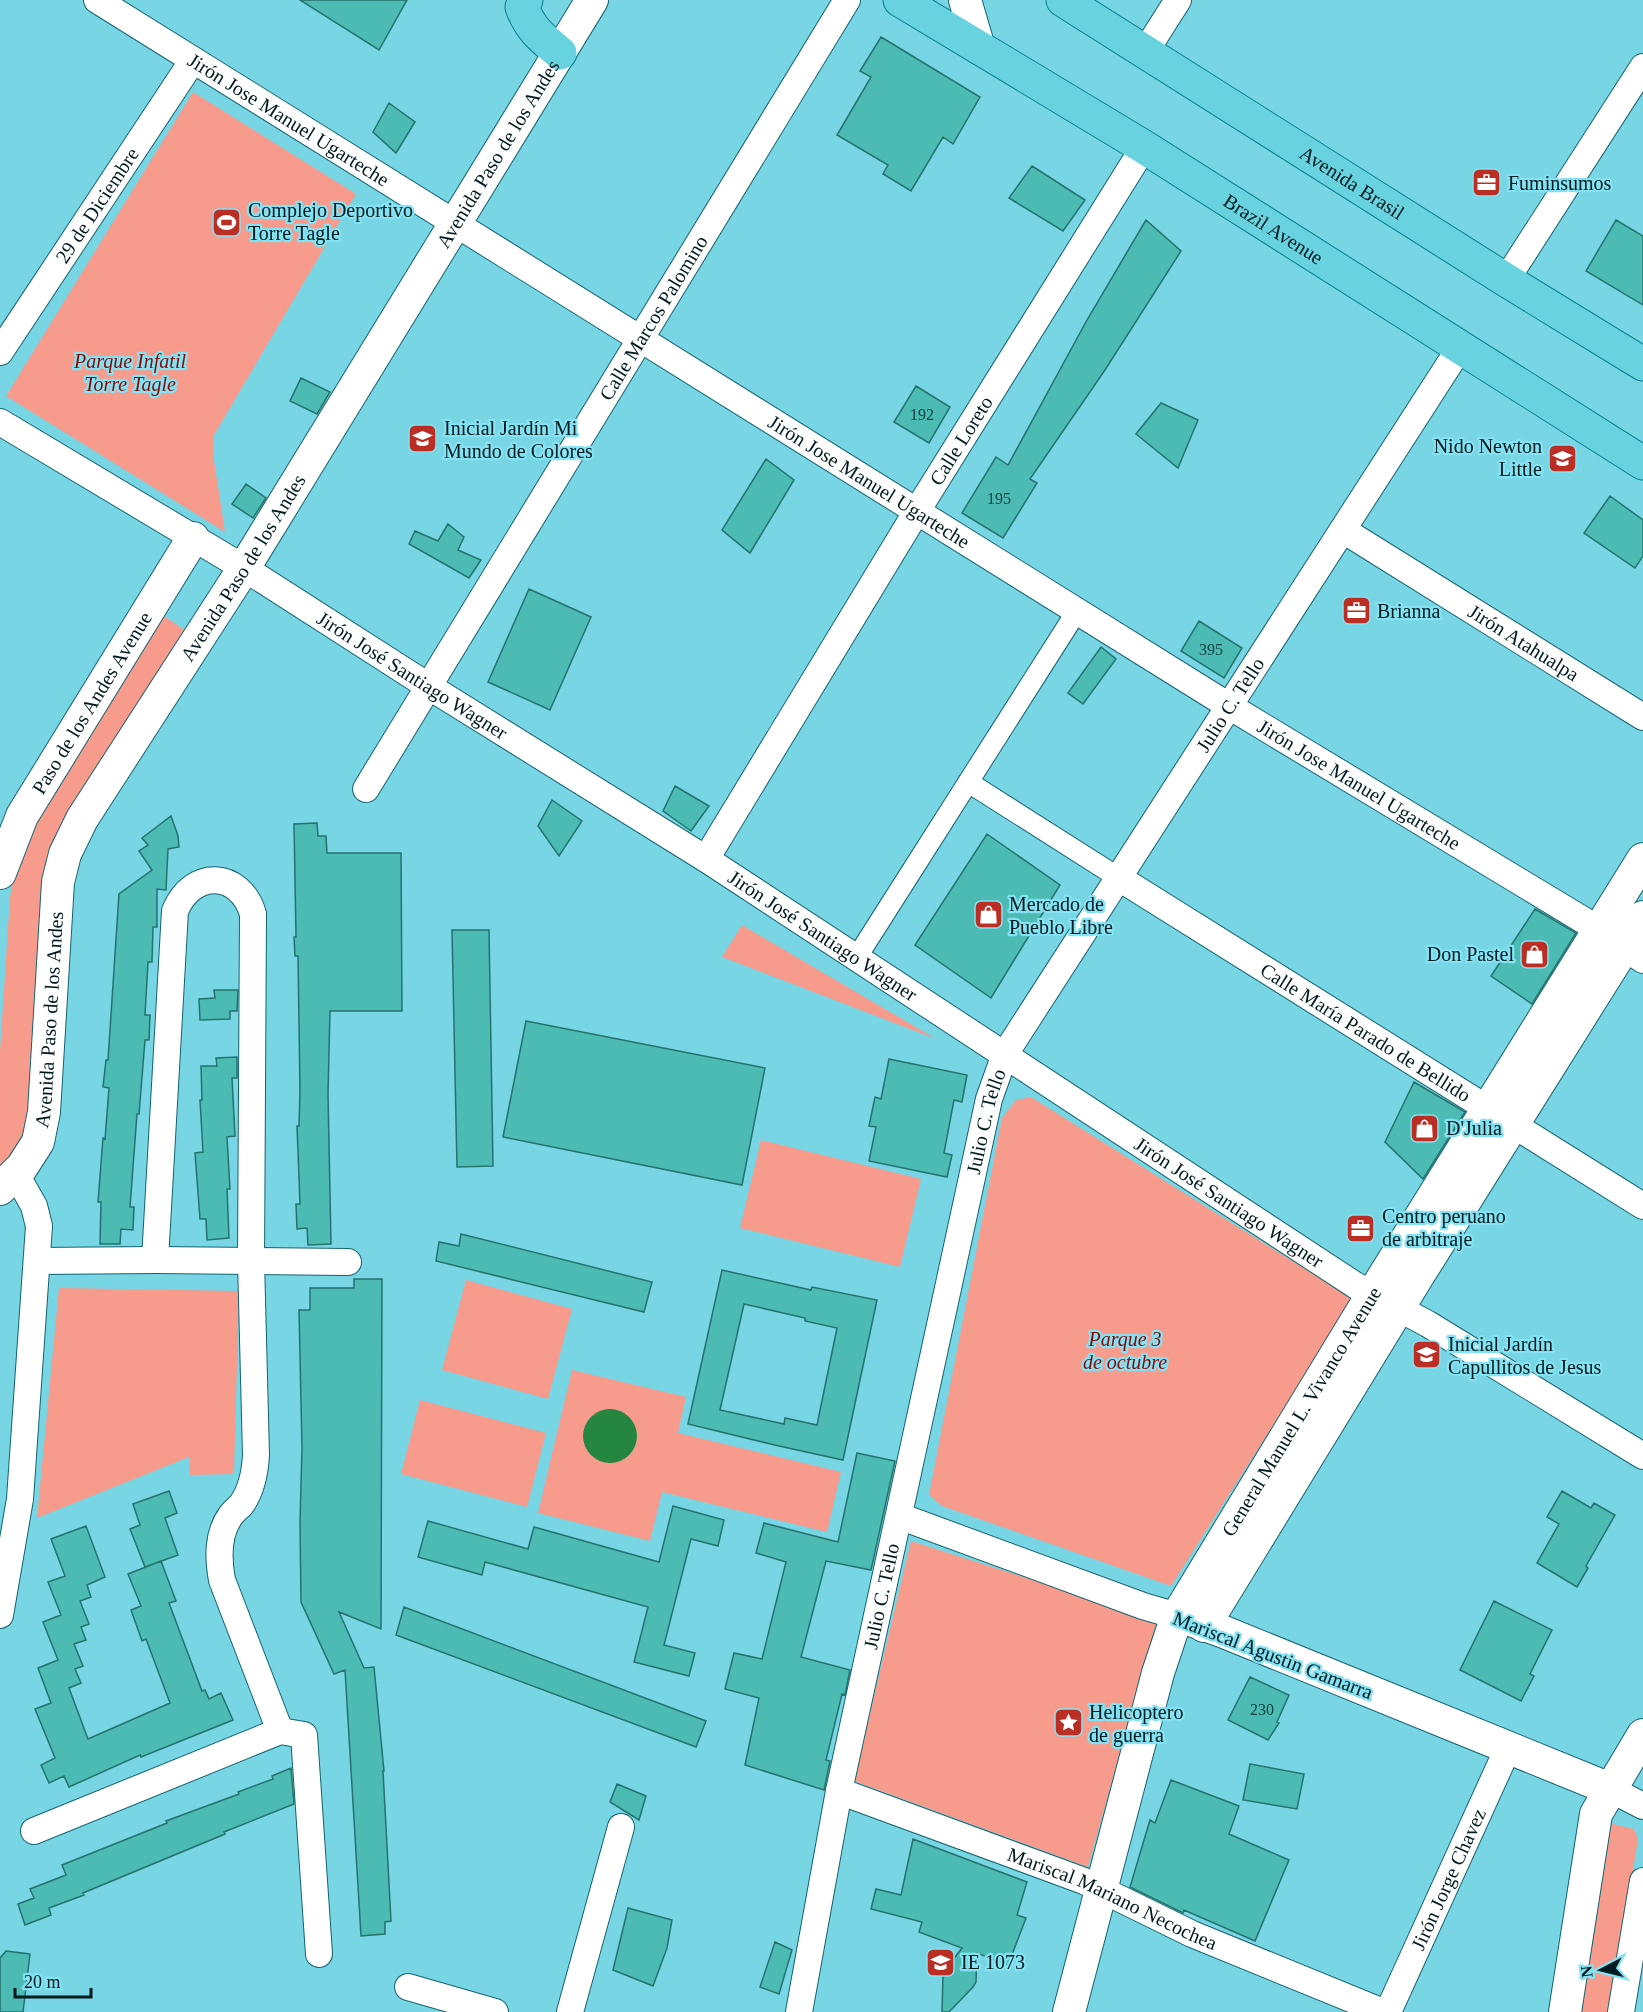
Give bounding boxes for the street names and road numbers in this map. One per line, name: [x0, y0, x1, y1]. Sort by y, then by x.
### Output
street label: Jirón Jose Manuel Ugarteche: [184, 49, 393, 191]
street label: Avenida Paso de los Andes: [432, 56, 564, 252]
street label: Avenida Brasil: [1296, 142, 1409, 224]
street label: 29 de Diciembre: [51, 143, 143, 267]
street label: Brazil Avenue: [1220, 189, 1327, 269]
street label: Calle Marcos Palomino: [595, 231, 712, 404]
street label: Calle Loreto: [925, 392, 997, 489]
street label: Jirón Jose Manuel Ugarteche: [765, 411, 974, 553]
street label: Avenida Paso de los Andes: [176, 470, 310, 665]
street label: Jirón Atahualpa: [1464, 600, 1583, 685]
street label: Jirón José Santiago Wagner: [313, 607, 512, 744]
street label: Paso de los Andes Avenue: [27, 608, 156, 798]
street label: Julio C. Tello: [1192, 653, 1268, 756]
street label: Jirón Jose Manuel Ugarteche: [1254, 715, 1464, 854]
street label: Jirón José Santiago Wagner: [724, 866, 921, 1006]
street label: Avenida Paso de los Andes: [30, 911, 67, 1129]
street label: Calle María Parado de Bellido: [1257, 958, 1475, 1106]
street label: Julio C. Tello: [962, 1066, 1010, 1176]
street label: Jirón José Santiago Wagner: [1131, 1133, 1328, 1272]
street label: General Manuel L. Vivanco Avenue: [1217, 1283, 1385, 1540]
street label: Julio C. Tello: [859, 1541, 903, 1651]
street label: Mariscal Agustin Gamarra: [1170, 1607, 1376, 1704]
street label: Jirón Jorge Chavez: [1407, 1805, 1490, 1953]
street label: Mariscal Mariano Necochea: [1005, 1843, 1220, 1954]

